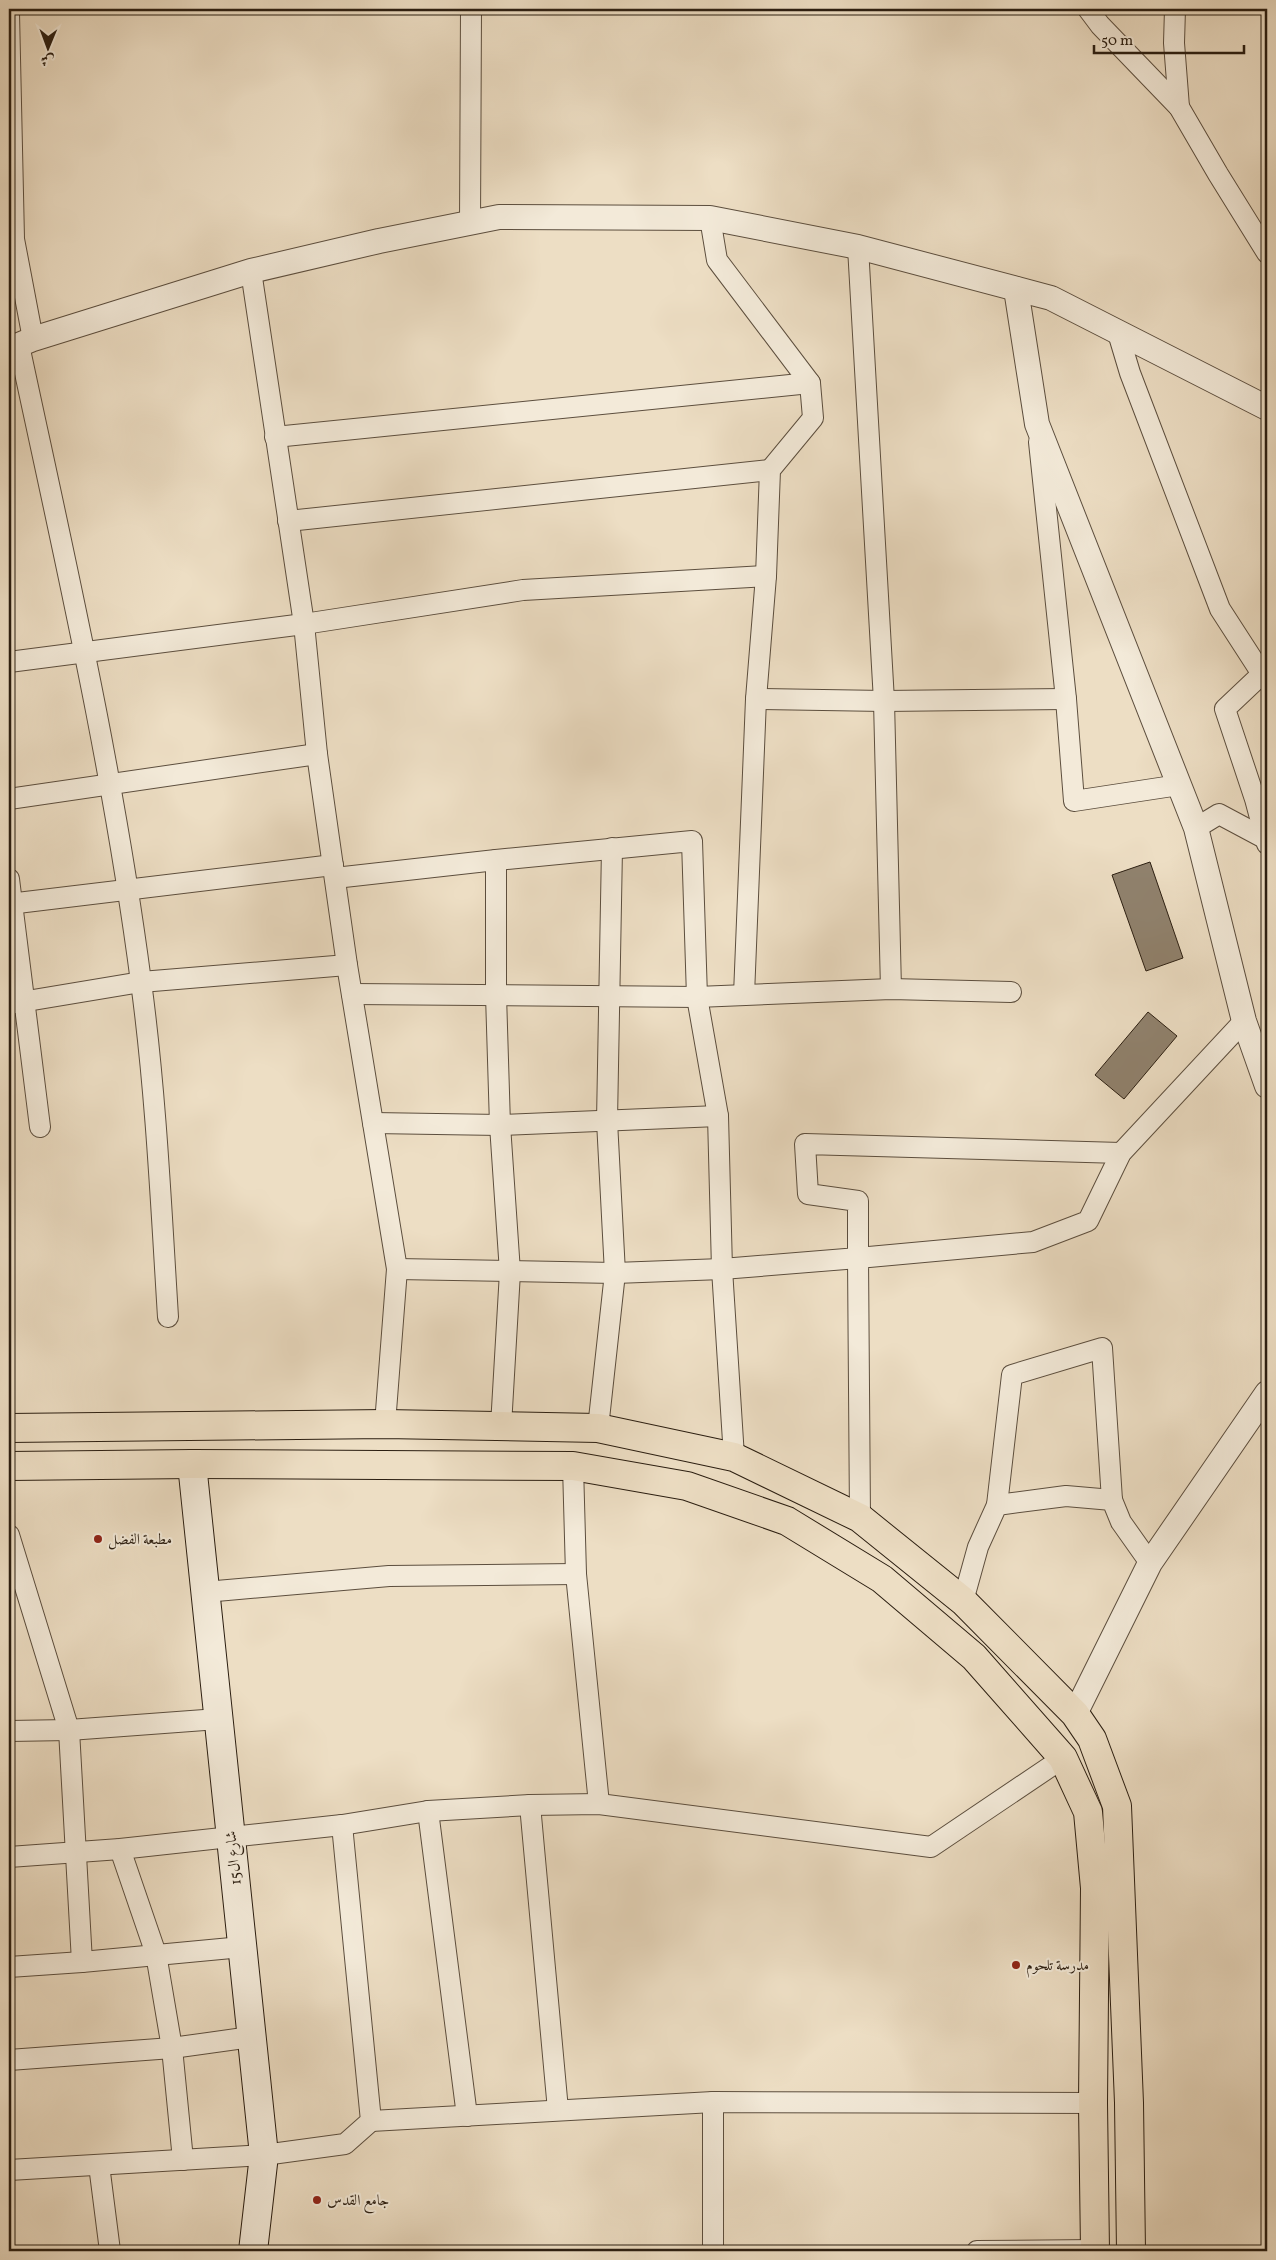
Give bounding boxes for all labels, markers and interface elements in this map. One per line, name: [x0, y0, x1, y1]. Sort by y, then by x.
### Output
north arrow: [22, 22, 72, 72]
scale bar: [1094, 22, 1244, 54]
text: 50 m: [1101, 31, 1133, 52]
text: ش: [41, 50, 55, 69]
place label: مطبعة الفضل: [108, 1530, 172, 1551]
marker: مطبعة الفضل: [92, 1533, 104, 1545]
street label: شارع ال15: [221, 1830, 249, 1886]
place label: مدرسة تلحوم: [1026, 1956, 1089, 1978]
marker: مدرسة تلحوم: [1010, 1959, 1022, 1971]
place label: جامع القدس: [327, 2191, 389, 2214]
marker: جامع القدس: [311, 2194, 323, 2206]

